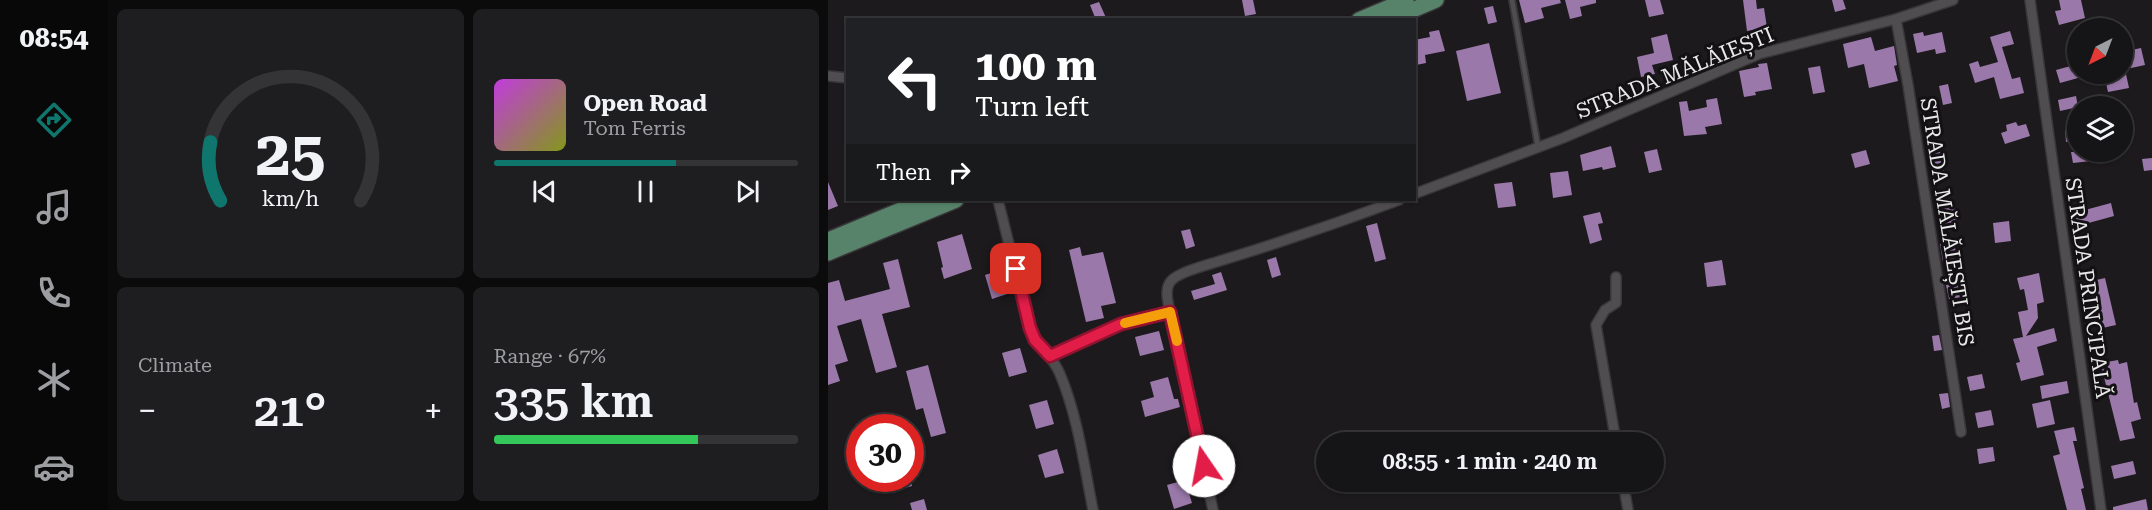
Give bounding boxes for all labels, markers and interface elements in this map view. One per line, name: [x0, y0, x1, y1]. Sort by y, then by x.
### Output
north arrow: [2067, 18, 2133, 84]
map controls: [2067, 18, 2133, 162]
text: 08:54: [20, 22, 88, 54]
street label: STRADA MĂLĂIEȘTI: [1573, 22, 1778, 125]
text: 100 m: [975, 41, 1097, 90]
icon: left: [876, 42, 954, 120]
text: Open Road: [584, 91, 707, 116]
text: Turn left: [975, 91, 1089, 123]
street label: STRADA MĂLĂIEȘTI BIS: [1914, 96, 1978, 348]
button: layers: [2067, 96, 2133, 162]
icon: directions: [33, 99, 75, 141]
text: Tom Ferris: [584, 116, 686, 140]
text: 25: [255, 117, 325, 190]
icon: right: [943, 156, 976, 189]
text: Then: [876, 160, 931, 185]
icon: previous: [528, 175, 561, 208]
icon: pause: [629, 175, 662, 208]
icon: next: [731, 175, 764, 208]
street label: STRADA PRINCIPALĂ: [2061, 176, 2115, 400]
icon: music: [33, 186, 75, 228]
text: km/h: [262, 186, 319, 211]
pin: [990, 243, 1041, 294]
icon: arrive: [999, 252, 1032, 285]
icon: phone: [33, 272, 75, 314]
text: Range · 67%: [494, 344, 606, 368]
text: Climate: [138, 353, 212, 377]
icon: climate: [33, 359, 75, 401]
text: 335 km: [494, 375, 653, 428]
text: 21°: [254, 384, 327, 437]
text: −: [138, 391, 156, 430]
text: +: [424, 391, 442, 430]
speed limit sign: 30: [846, 414, 924, 492]
position arrow: [1172, 434, 1236, 498]
icon: car: [33, 446, 75, 488]
text: 08:55 · 1 min · 240 m: [1383, 449, 1597, 474]

